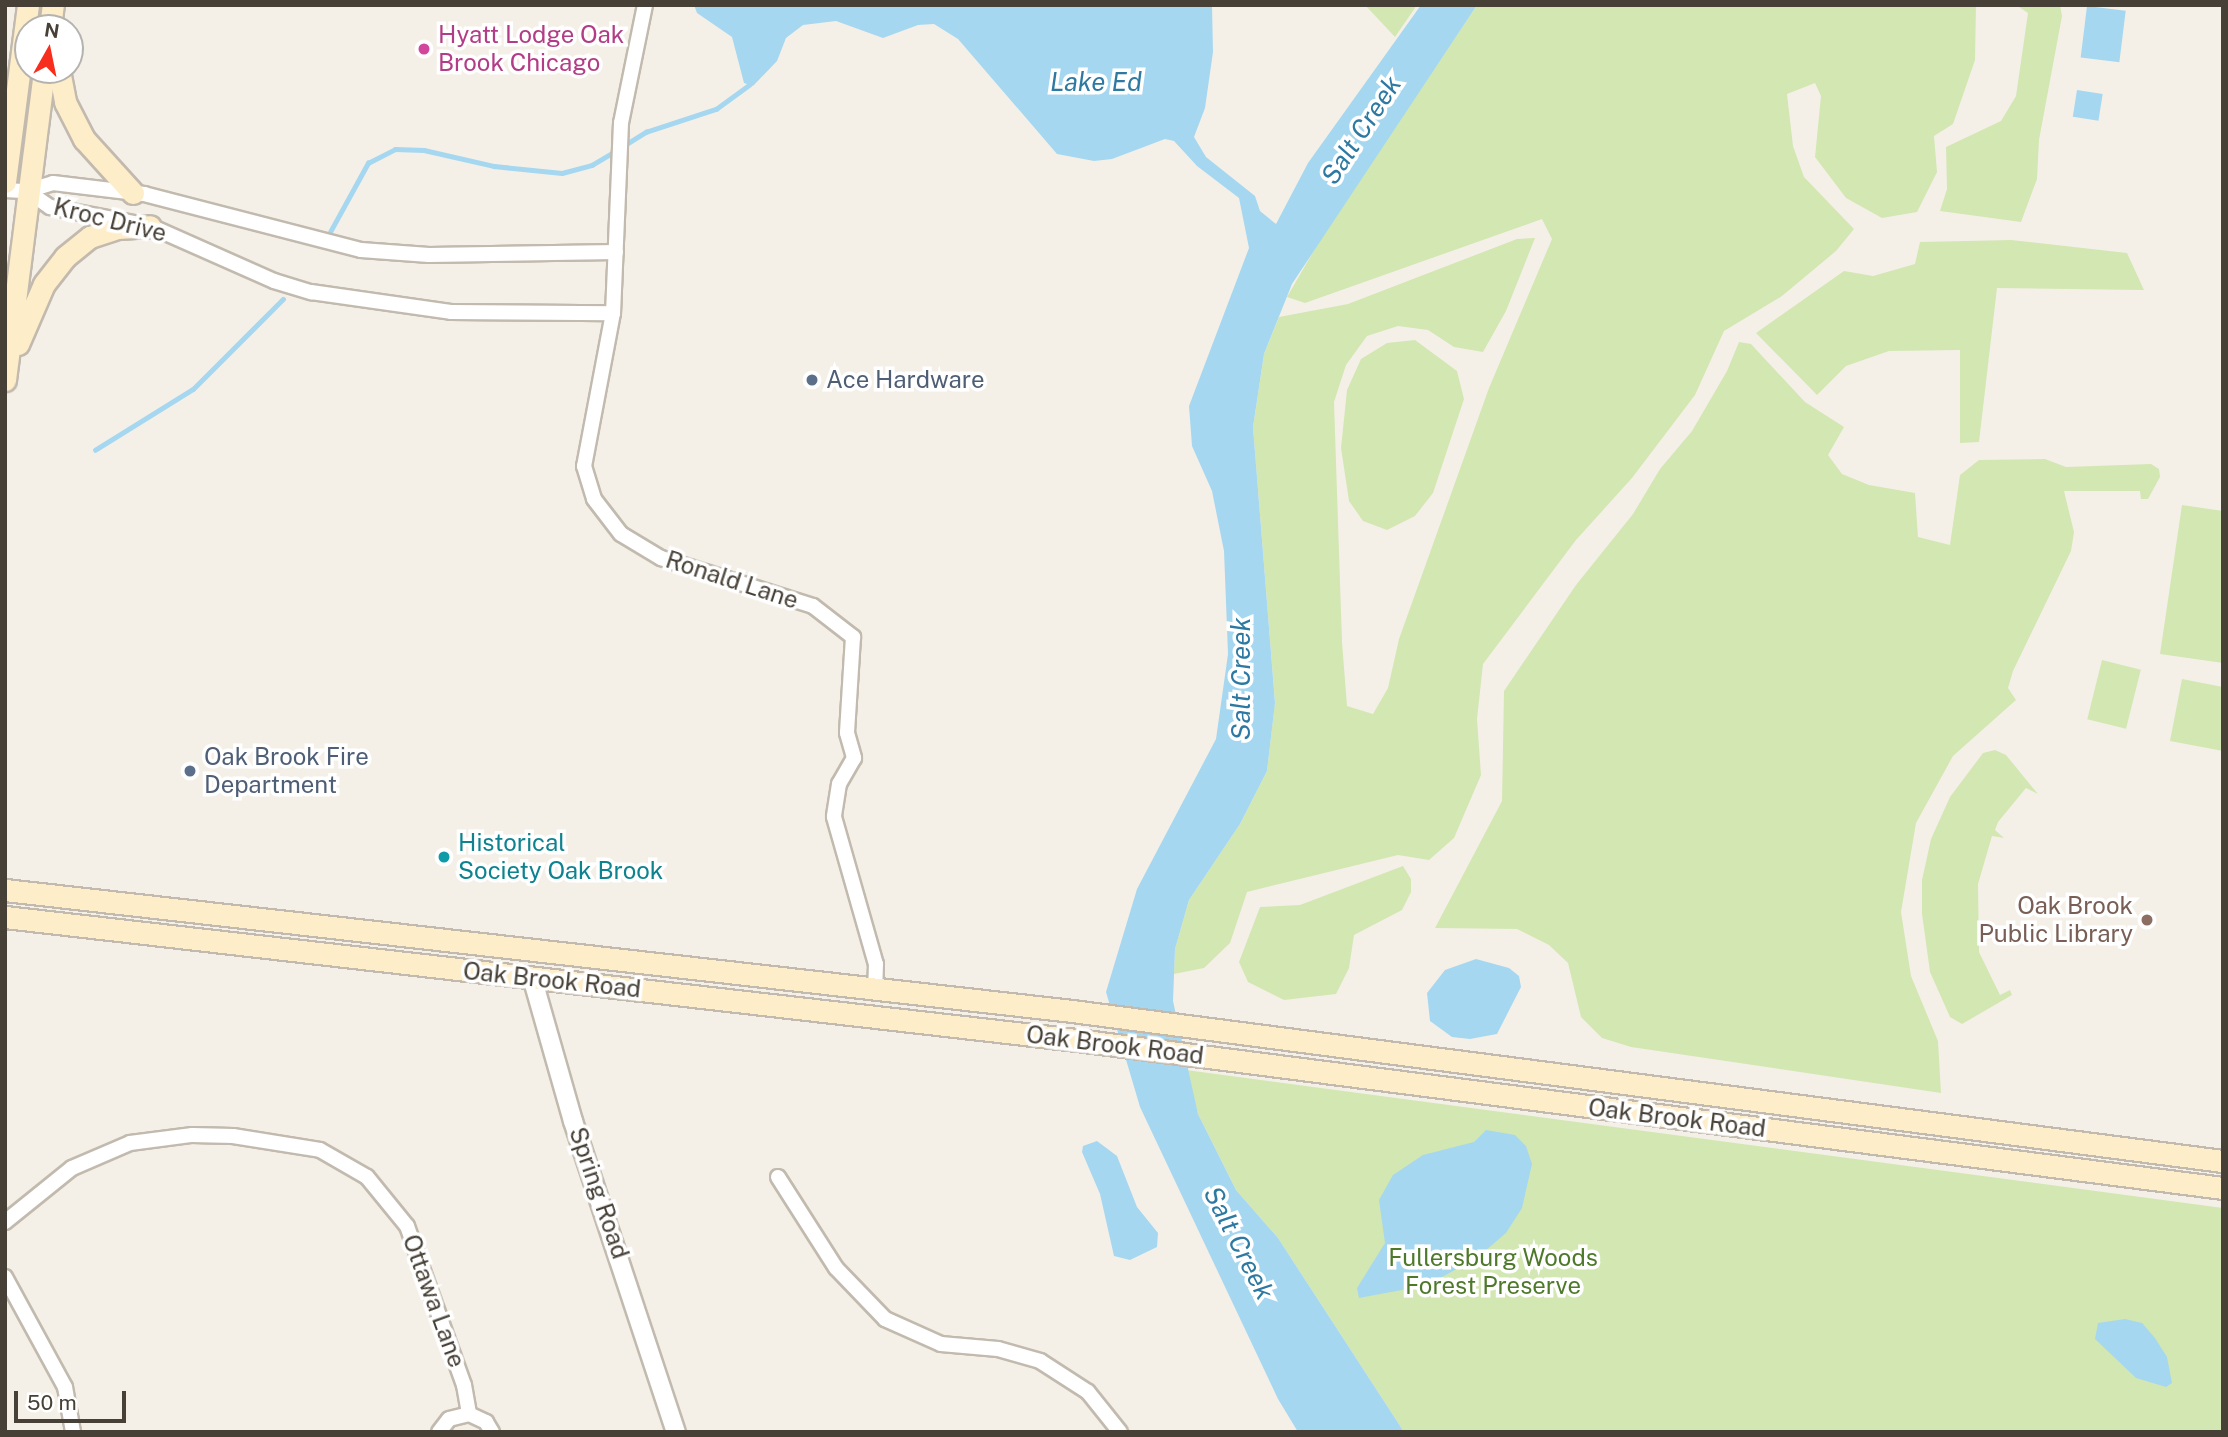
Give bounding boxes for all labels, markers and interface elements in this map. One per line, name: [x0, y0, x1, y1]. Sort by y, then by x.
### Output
north arrow: [14, 14, 84, 84]
text: N: [43, 18, 61, 42]
place label: Hyatt Lodge Oak Brook Chicago: [438, 21, 624, 77]
marker: Hyatt Lodge Oak Brook Chicago: [416, 41, 432, 57]
water label: Lake Ed: [1050, 66, 1142, 98]
water label: Salt Creek: [1314, 70, 1408, 190]
street label: Kroc Drive: [51, 192, 169, 248]
place label: Ace Hardware: [826, 366, 985, 394]
marker: Ace Hardware: [804, 372, 820, 388]
street label: Ronald Lane: [662, 545, 802, 615]
water label: Salt Creek: [1225, 618, 1257, 740]
place label: Oak Brook Fire Department: [204, 743, 369, 799]
marker: Oak Brook Fire Department: [182, 763, 198, 779]
place label: Historical Society Oak Brook: [458, 829, 663, 885]
marker: Historical Society Oak Brook: [436, 849, 452, 865]
place label: Oak Brook Public Library: [1978, 892, 2133, 948]
marker: Oak Brook Public Library: [2139, 912, 2155, 928]
street label: Oak Brook Road: [462, 956, 642, 1004]
street label: Oak Brook Road: [1025, 1020, 1205, 1070]
street label: Oak Brook Road: [1587, 1093, 1767, 1143]
street label: Spring Road: [563, 1123, 635, 1263]
water label: Salt Creek: [1197, 1181, 1281, 1305]
street label: Ottawa Lane: [397, 1231, 471, 1371]
park label: Fullersburg Woods Forest Preserve: [1388, 1244, 1598, 1300]
scale bar: [18, 1378, 130, 1422]
text: 50 m: [27, 1390, 77, 1415]

